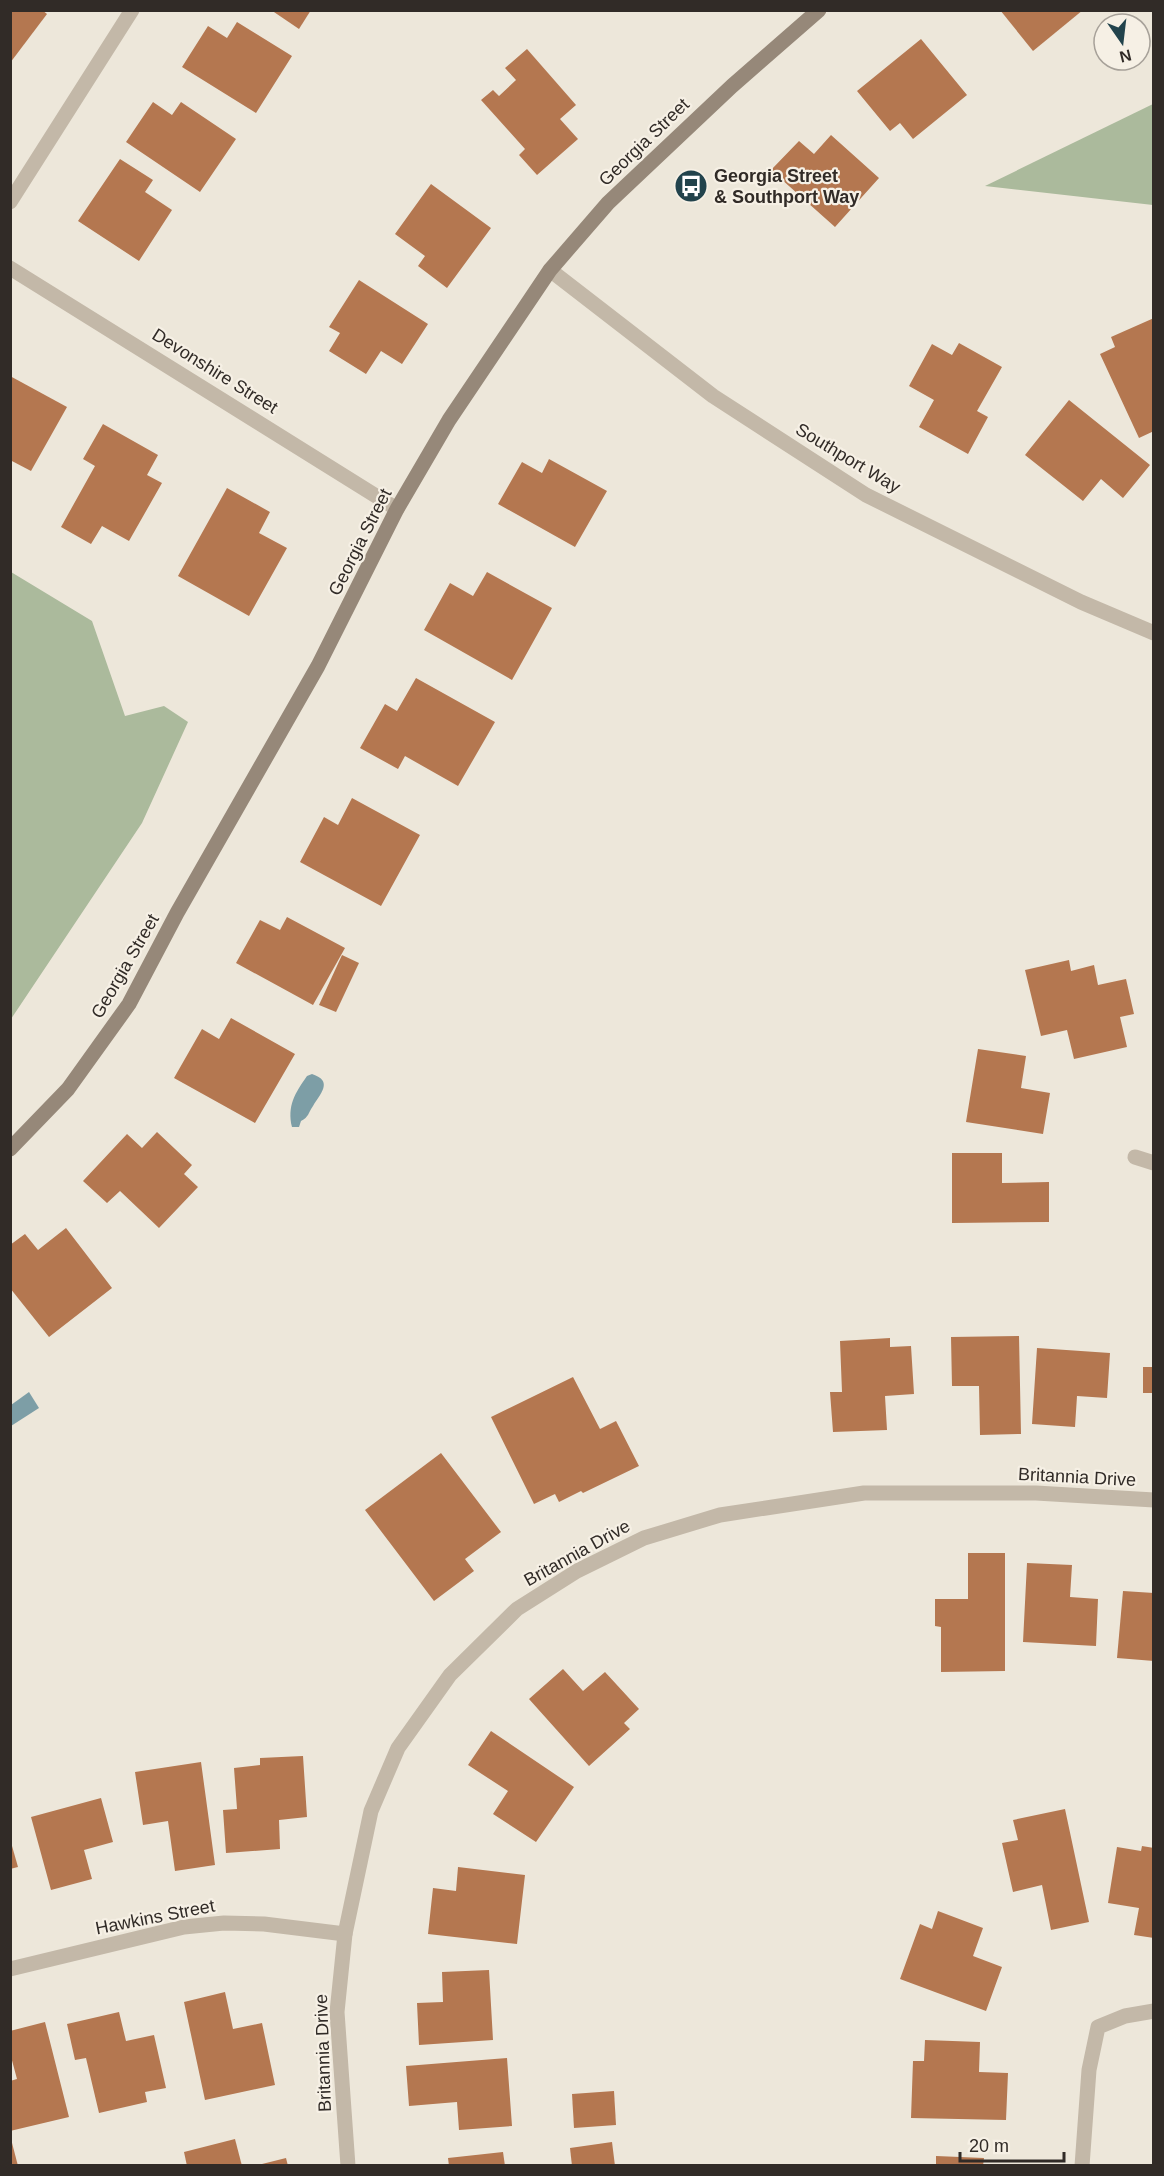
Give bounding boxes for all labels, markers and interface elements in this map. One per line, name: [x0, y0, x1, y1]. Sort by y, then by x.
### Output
north arrow: [1092, 12, 1152, 72]
text: N: [1118, 46, 1133, 66]
street label: Georgia Street: [595, 94, 693, 190]
place label: Georgia Street & Southport Way: [714, 166, 859, 207]
bus stop icon: Georgia Street & Southport Way: [673, 168, 709, 204]
street label: Devonshire Street: [149, 324, 281, 418]
street label: Southport Way: [792, 419, 904, 497]
street label: Georgia Street: [325, 485, 395, 599]
street label: Georgia Street: [87, 910, 163, 1022]
street label: Britannia Drive: [1018, 1464, 1136, 1490]
street label: Britannia Drive: [521, 1516, 633, 1590]
street label: Hawkins Street: [94, 1896, 216, 1938]
street label: Britannia Drive: [311, 1994, 335, 2112]
scale bar: [960, 2125, 1064, 2163]
text: 20 m: [969, 2136, 1009, 2156]

